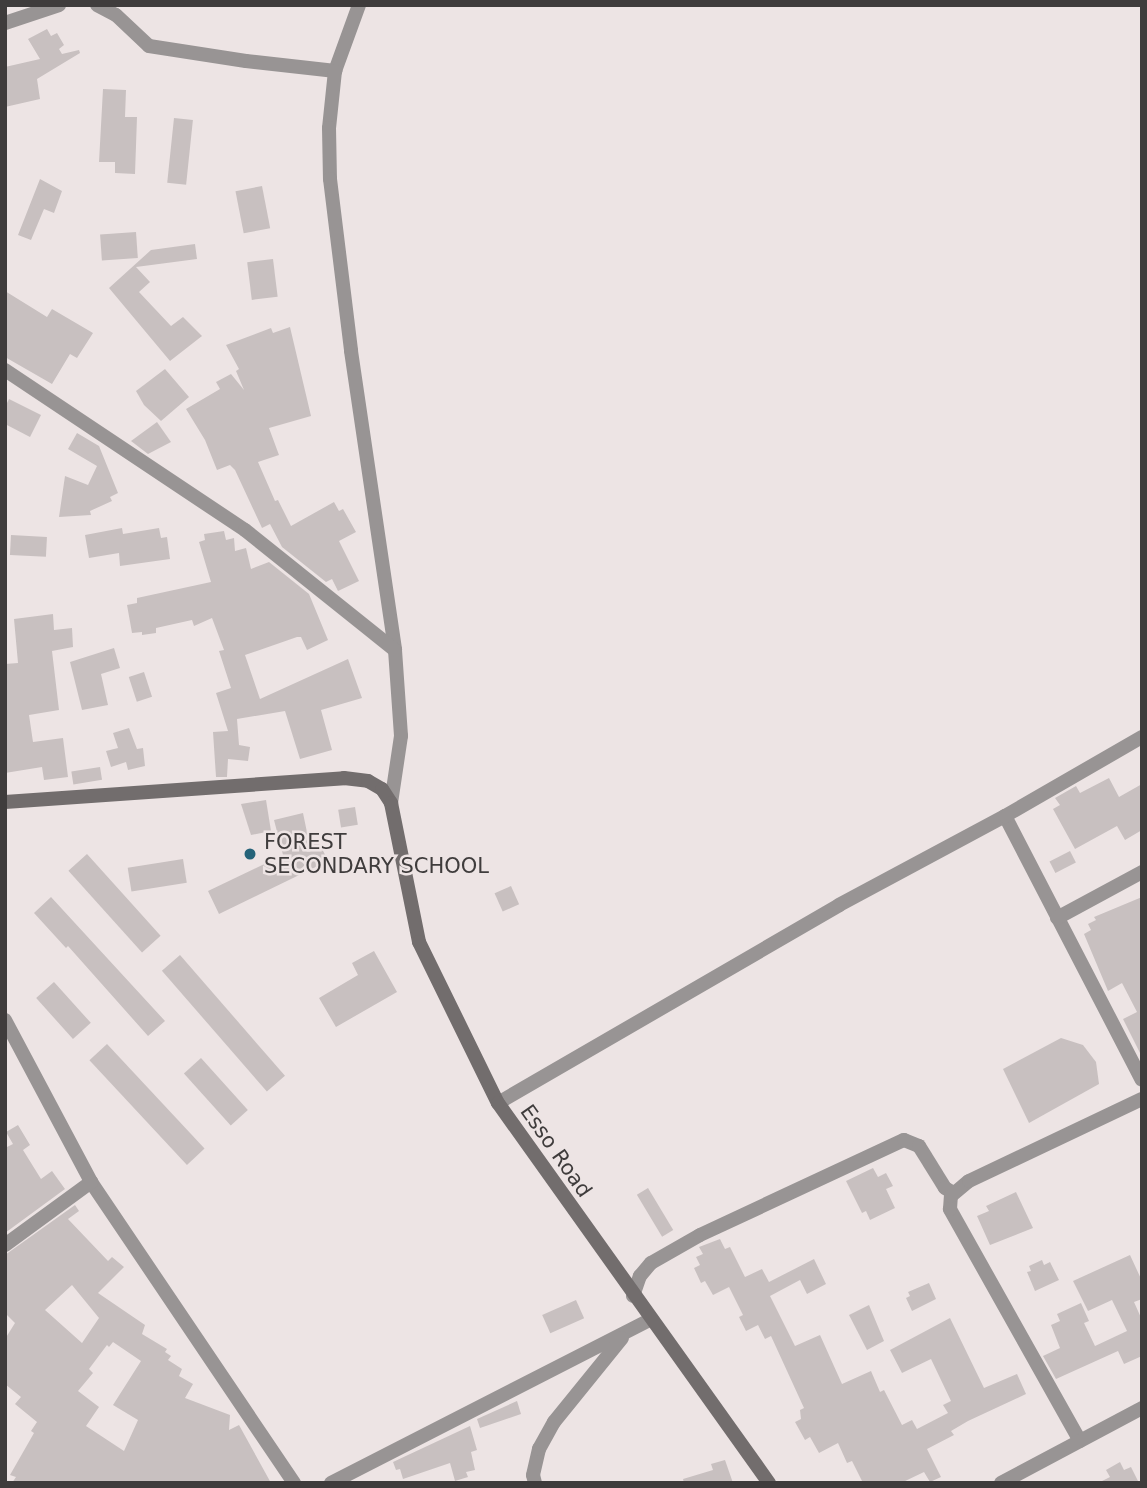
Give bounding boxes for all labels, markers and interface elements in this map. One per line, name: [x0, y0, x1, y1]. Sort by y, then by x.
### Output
place label: FOREST SECONDARY SCHOOL: [264, 829, 489, 879]
marker: FOREST SECONDARY SCHOOL: [242, 846, 258, 862]
street label: Esso Road: [515, 1100, 597, 1202]

